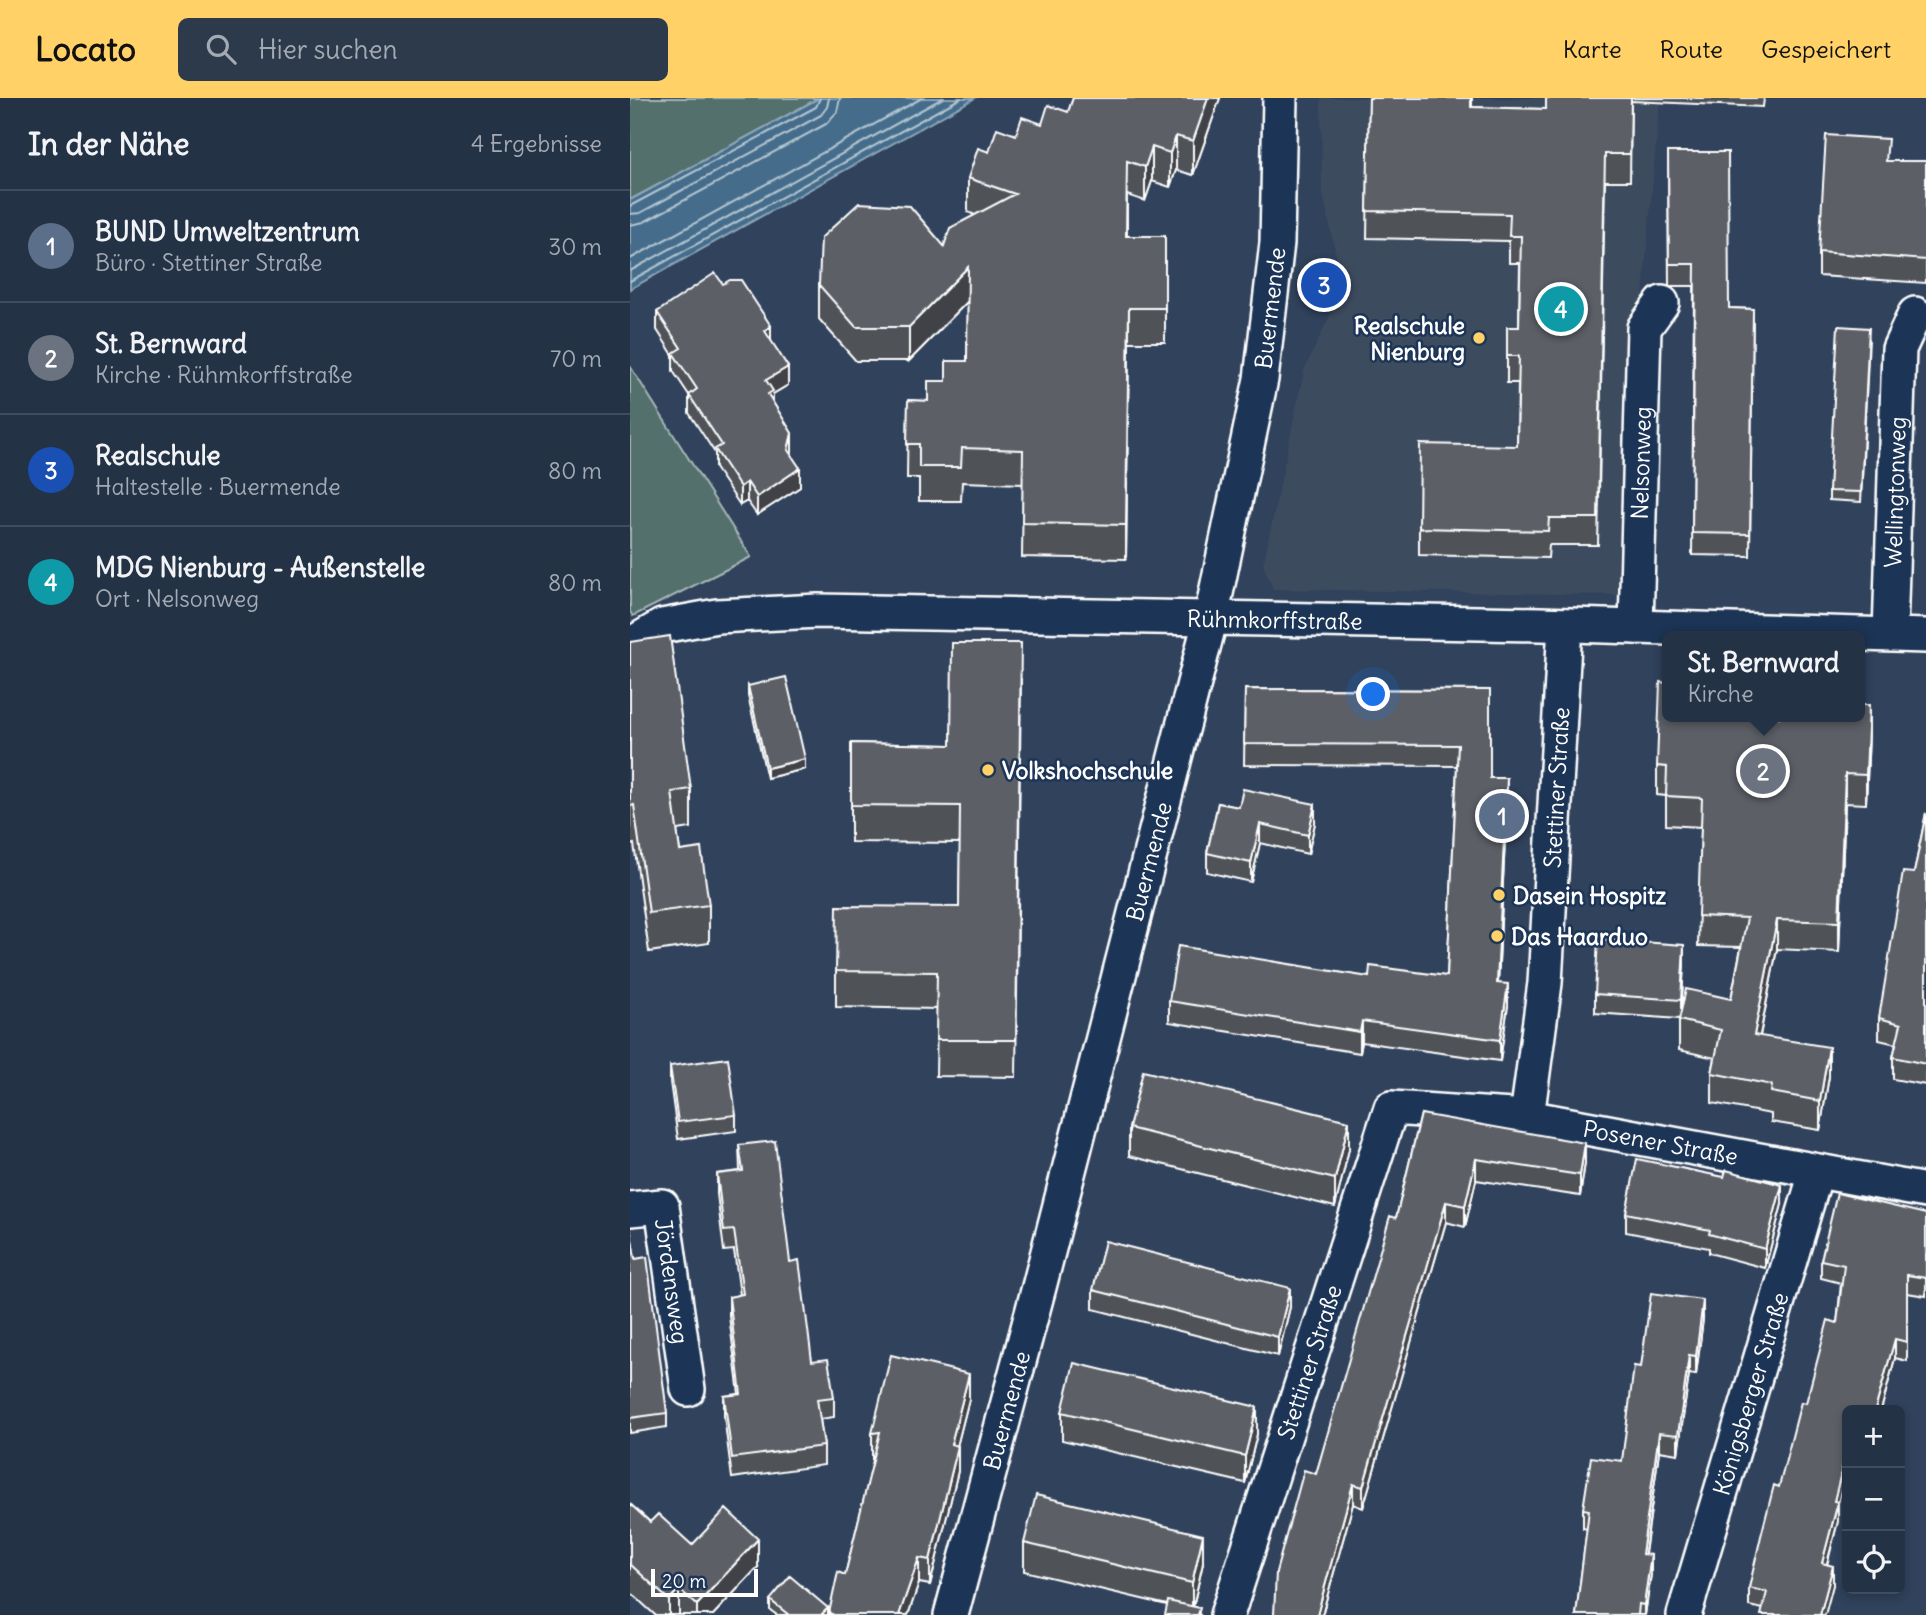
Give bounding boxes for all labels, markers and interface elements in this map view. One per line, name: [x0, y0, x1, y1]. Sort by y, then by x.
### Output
search box: [178, 18, 668, 81]
text: Locato: [35, 28, 136, 70]
icon: search: [202, 30, 240, 68]
text: Hier suchen: [258, 33, 398, 66]
text: Karte: [1563, 34, 1622, 64]
text: Route: [1660, 34, 1723, 64]
text: Gespeichert: [1761, 34, 1891, 64]
text: In der Nähe: [28, 125, 190, 163]
text: 4 Ergebnisse: [471, 129, 602, 158]
text: BUND Umweltzentrum: [95, 215, 360, 248]
text: 1: [46, 232, 56, 261]
text: 30 m: [548, 232, 602, 261]
street label: Buermende: [1248, 246, 1291, 370]
text: Büro · Stettiner Straße: [95, 248, 323, 277]
pin: 3: [1301, 259, 1347, 311]
pin: 4: [1538, 283, 1584, 335]
place label: Realschule Nienburg: [1354, 311, 1465, 366]
text: St. Bernward: [95, 327, 247, 360]
marker: Realschule Nienburg: [1471, 330, 1487, 346]
text: 2: [45, 344, 57, 373]
text: 70 m: [550, 344, 602, 373]
text: Kirche · Rühmkorffstraße: [95, 360, 353, 389]
street label: Nelsonweg: [1624, 406, 1656, 520]
street label: Wellingtonweg: [1878, 416, 1911, 568]
text: Realschule: [95, 439, 221, 472]
text: 3: [44, 456, 58, 485]
text: 80 m: [548, 456, 602, 485]
text: Haltestelle · Buermende: [95, 472, 341, 501]
text: MDG Nienburg - Außenstelle: [95, 551, 425, 584]
text: 4: [44, 568, 58, 597]
text: 80 m: [548, 568, 602, 597]
text: Ort · Nelsonweg: [95, 584, 259, 613]
street label: Rühmkorffstraße: [1187, 603, 1363, 635]
popup: [1662, 631, 1865, 722]
text: St. Bernward: [1688, 646, 1839, 679]
your location: [1356, 677, 1390, 711]
text: Kirche: [1688, 679, 1754, 708]
street label: Stettiner Straße: [1537, 706, 1575, 869]
pin: 2: [1740, 745, 1786, 797]
place label: Volkshochschule: [1002, 756, 1173, 785]
marker: Volkshochschule: [980, 762, 996, 778]
pin: 1: [1479, 790, 1525, 842]
street label: Buermende: [1119, 799, 1177, 924]
place label: Dasein Hospitz: [1513, 881, 1666, 910]
marker: Dasein Hospitz: [1491, 887, 1507, 903]
place label: Das Haarduo: [1511, 922, 1648, 951]
marker: Das Haarduo: [1489, 928, 1505, 944]
street label: Posener Straße: [1581, 1113, 1740, 1170]
street label: Jördensweg: [649, 1216, 696, 1346]
street label: Stettiner Straße: [1270, 1281, 1347, 1443]
street label: Königsberger Straße: [1706, 1289, 1794, 1499]
street label: Buermende: [976, 1348, 1036, 1473]
map controls: [1842, 1405, 1905, 1594]
button: +: [1842, 1405, 1905, 1468]
button: −: [1842, 1468, 1905, 1531]
button: locate: [1842, 1531, 1905, 1594]
scale bar: [651, 1566, 758, 1598]
text: 20 m: [662, 1569, 706, 1593]

